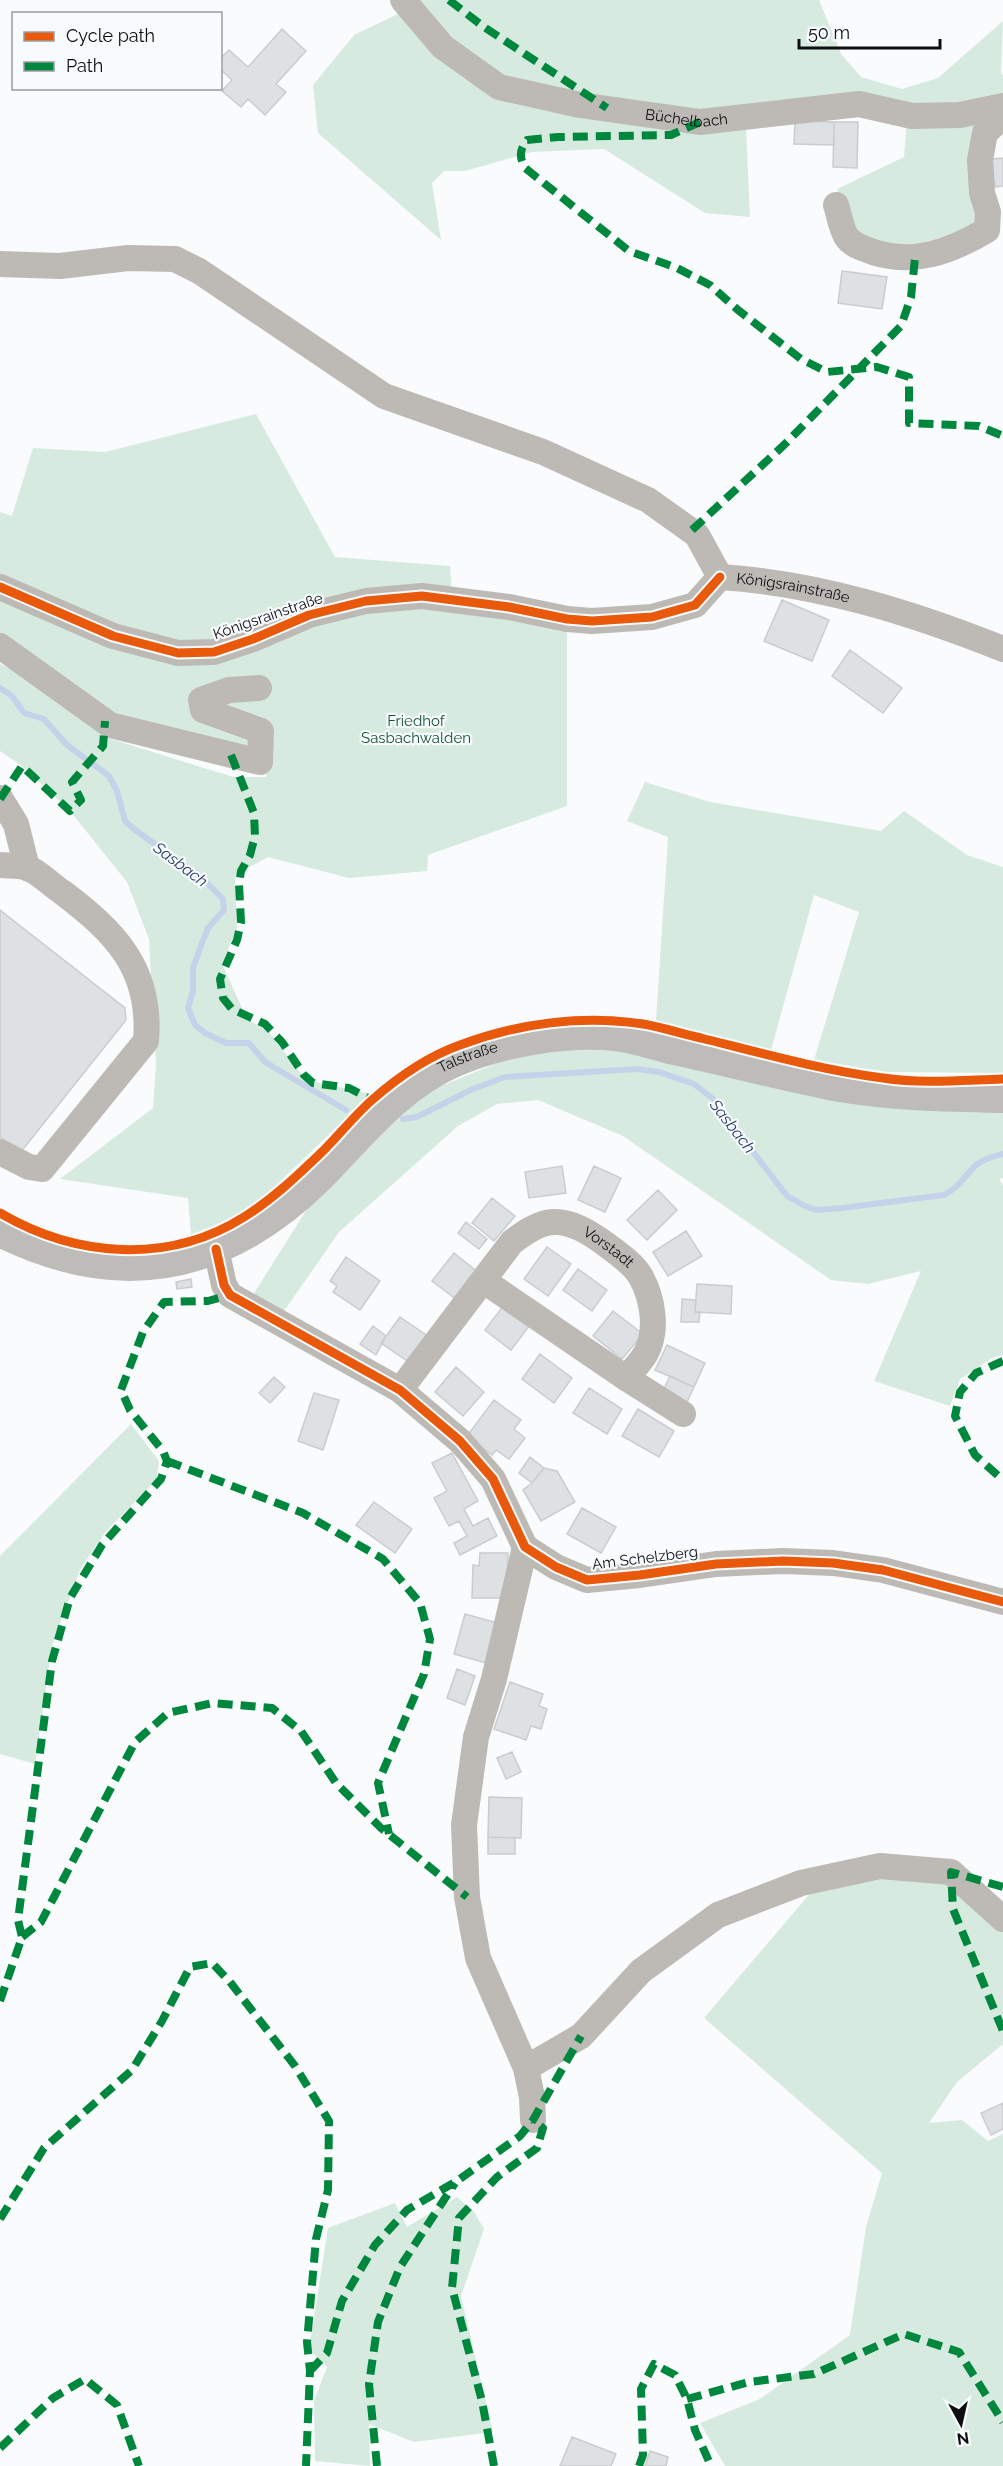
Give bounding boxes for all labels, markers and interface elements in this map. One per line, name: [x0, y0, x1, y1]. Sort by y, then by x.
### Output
legend: [12, 12, 222, 90]
scale bar: [799, 12, 940, 50]
text: 50 m: [808, 22, 850, 43]
text: Cycle path: [66, 25, 155, 46]
text: Path: [66, 55, 103, 76]
street label: Büchelbach: [644, 105, 729, 131]
street label: Königsrainstraße: [736, 569, 852, 607]
street label: Königsrainstraße: [211, 589, 325, 643]
park label: Friedhof Sasbachwalden: [361, 712, 471, 747]
water label: Sasbach: [149, 837, 212, 891]
street label: Talstraße: [435, 1038, 500, 1077]
water label: Sasbach: [705, 1095, 759, 1157]
street label: Vorstadt: [580, 1223, 638, 1271]
street label: Am Schelzberg: [591, 1543, 699, 1573]
north arrow: [931, 2394, 991, 2454]
text: N: [956, 2428, 970, 2449]

